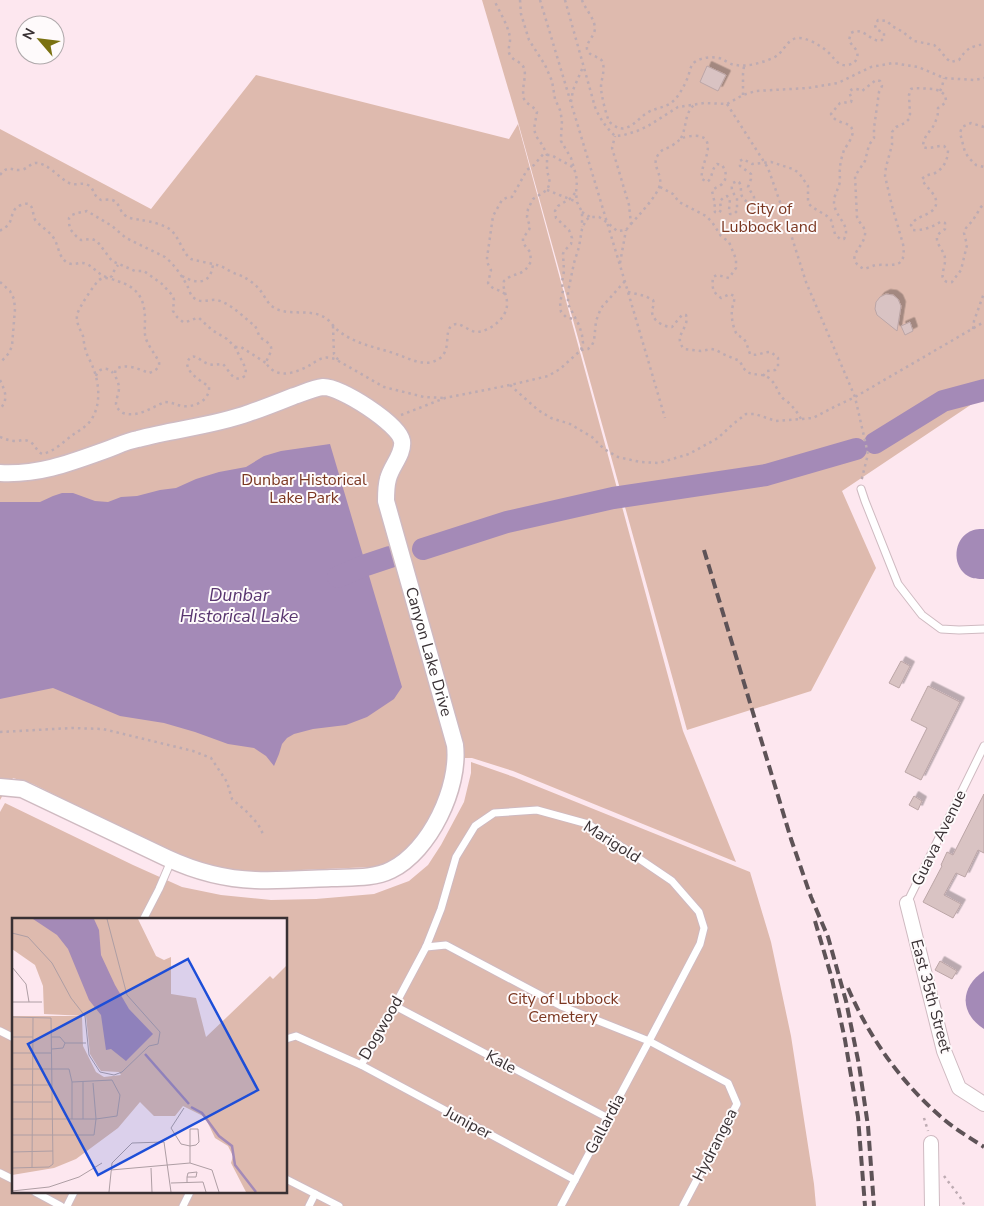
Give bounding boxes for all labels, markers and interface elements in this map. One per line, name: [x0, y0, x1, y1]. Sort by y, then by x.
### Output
north arrow: [15, 15, 65, 65]
text: N: [18, 25, 40, 43]
park label: City of Lubbock land: [721, 198, 817, 238]
park label: Dunbar Historical Lake Park: [241, 469, 367, 509]
water label: Dunbar Historical Lake: [180, 583, 299, 628]
street label: Canyon Lake Drive: [400, 584, 457, 719]
street label: Guava Avenue: [906, 786, 972, 890]
street label: Marigold: [579, 816, 645, 868]
inset map: [12, 918, 288, 1194]
street label: East 35th Street: [905, 937, 957, 1056]
park label: City of Lubbock Cemetery: [507, 988, 620, 1028]
street label: Dogwood: [354, 992, 408, 1064]
street label: Kale: [482, 1045, 520, 1079]
street label: Gallardia: [580, 1090, 630, 1158]
street label: Juniper: [440, 1101, 496, 1145]
street label: Hydrangea: [687, 1105, 743, 1185]

